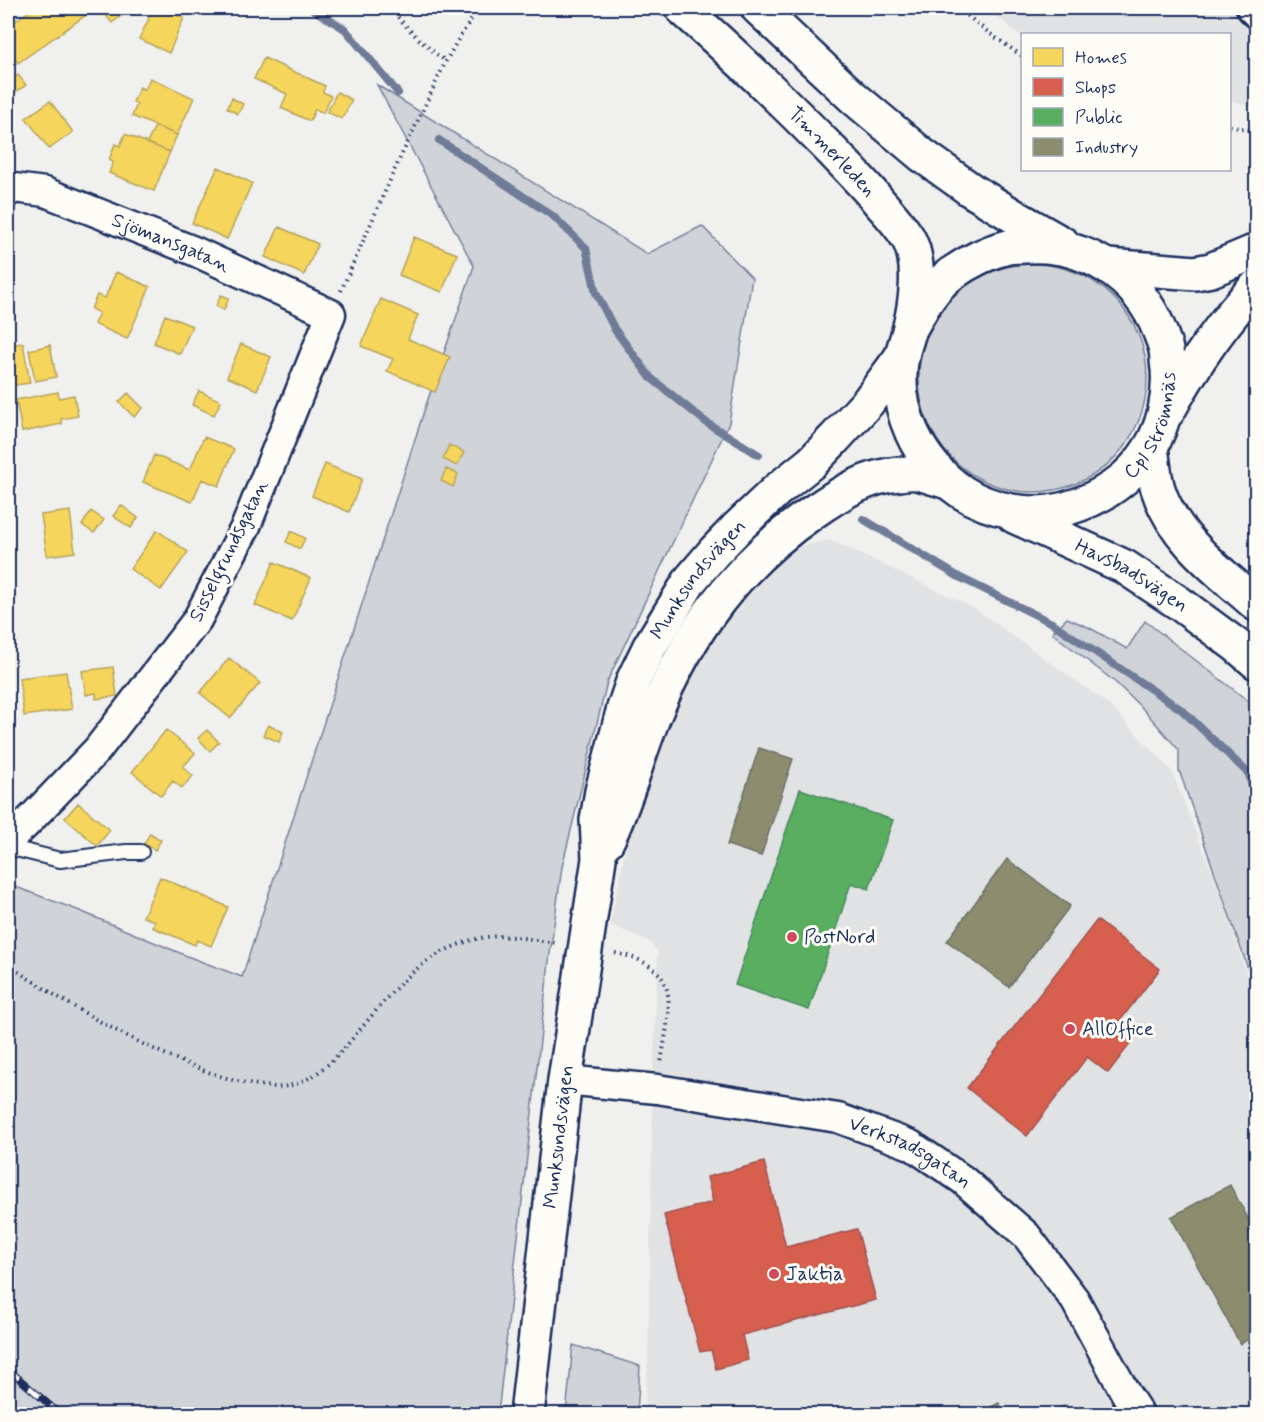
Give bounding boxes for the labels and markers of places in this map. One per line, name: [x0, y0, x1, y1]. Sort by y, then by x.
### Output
place label: PostNord: [804, 924, 875, 951]
marker: PostNord: [785, 930, 799, 944]
place label: AllOffice: [1082, 1016, 1154, 1043]
marker: AllOffice: [1063, 1022, 1077, 1036]
place label: Jaktia: [786, 1261, 843, 1288]
marker: Jaktia: [767, 1267, 781, 1281]

